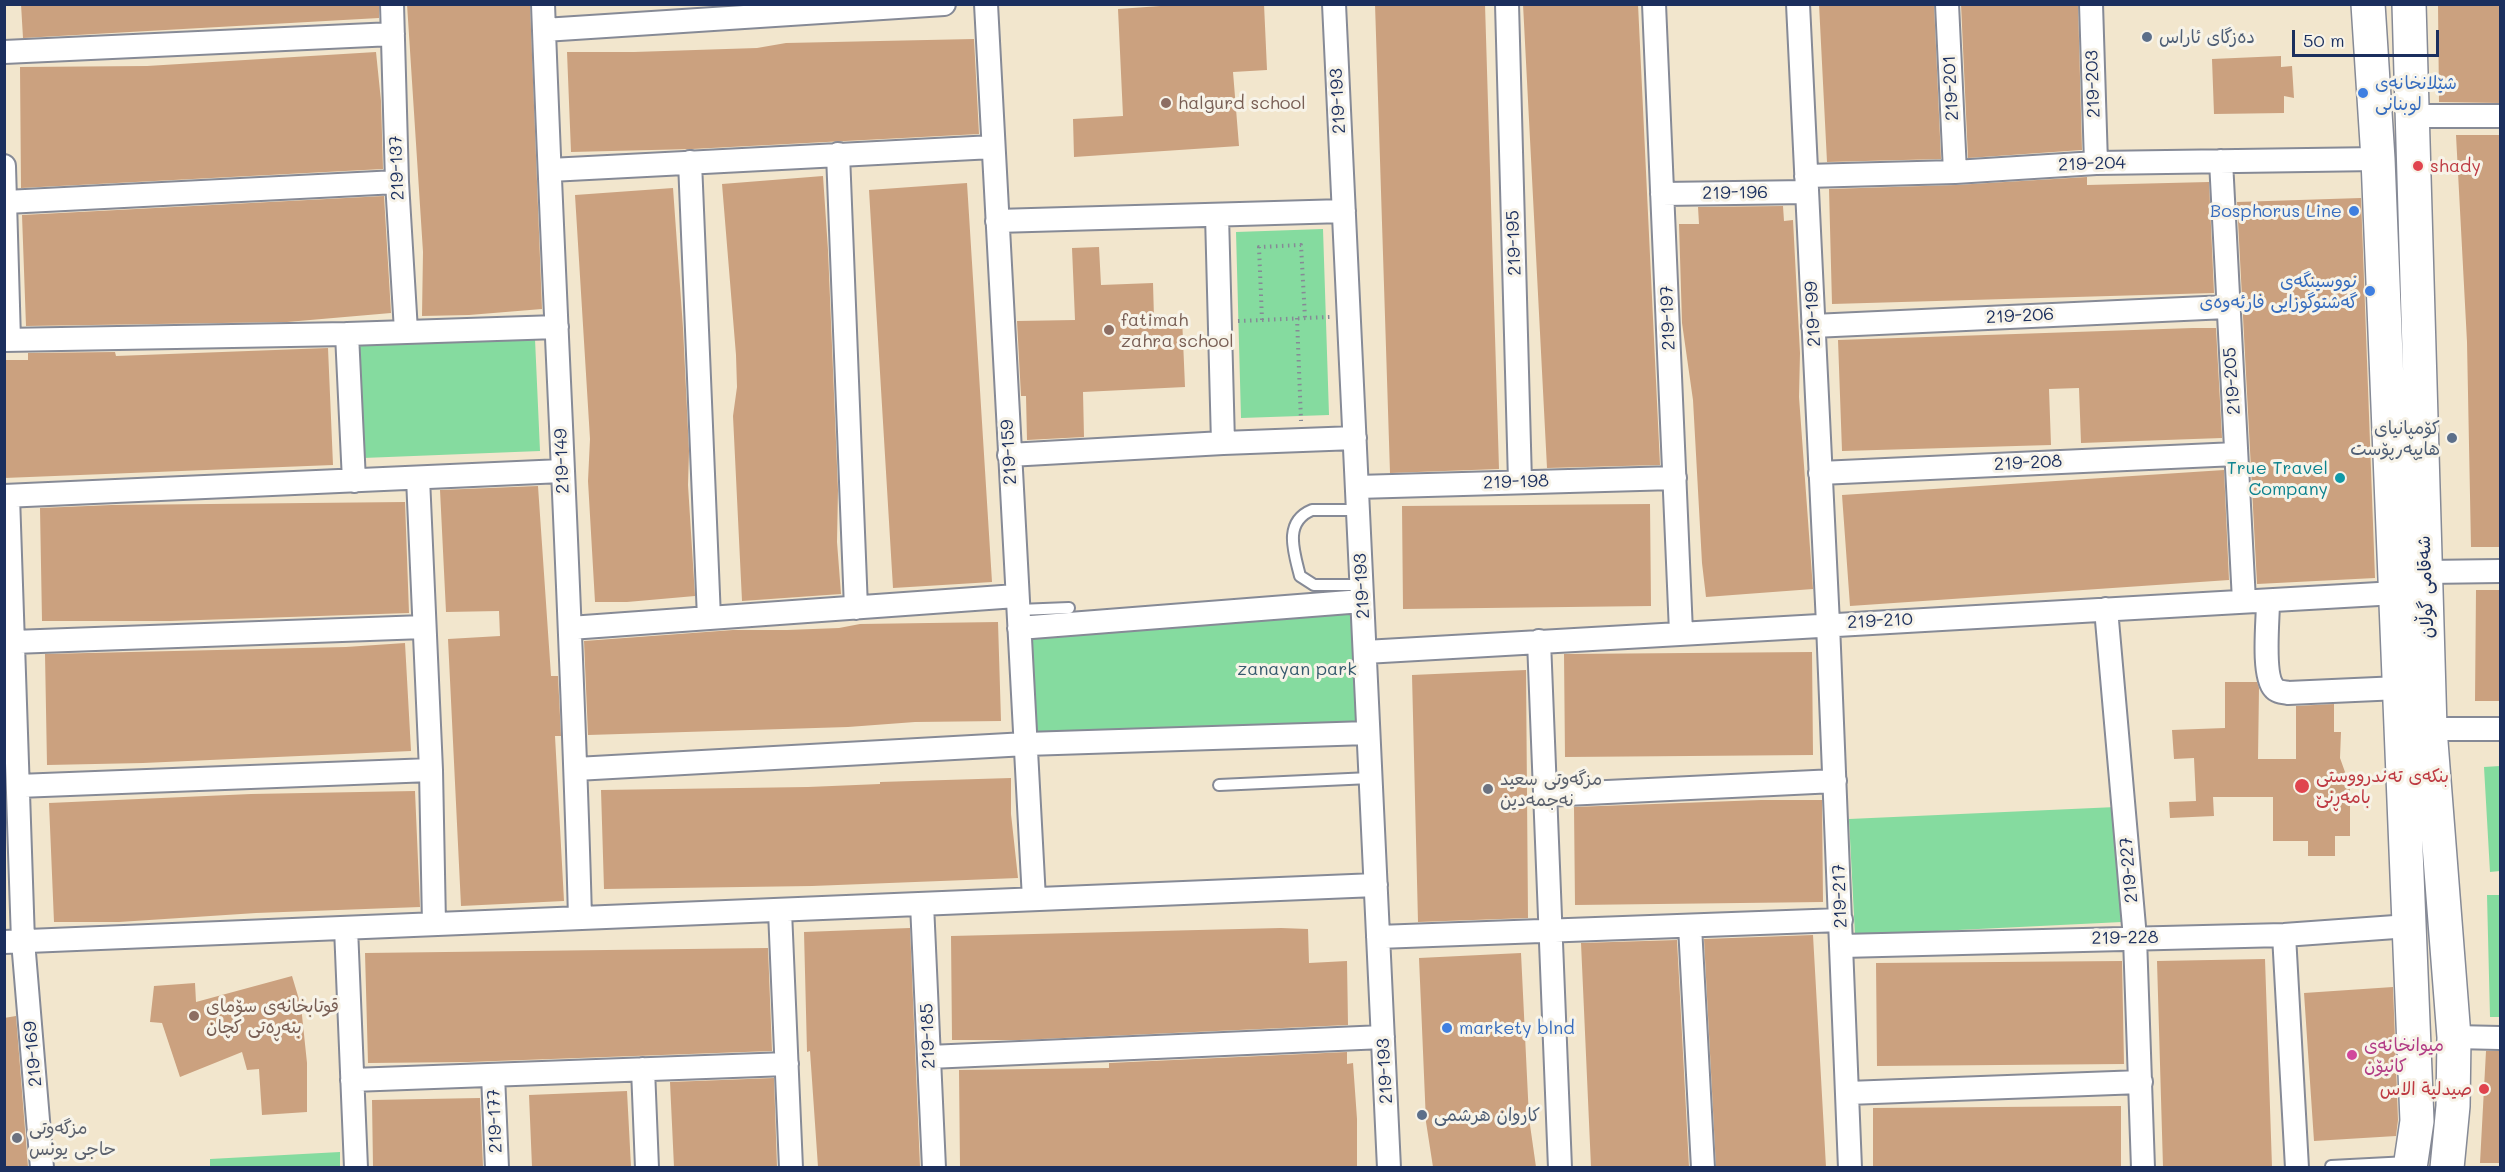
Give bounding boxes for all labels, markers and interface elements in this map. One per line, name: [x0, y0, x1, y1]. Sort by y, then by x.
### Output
scale bar: [2295, 18, 2442, 56]
place label: دەزگای ئاراس: [2159, 26, 2255, 48]
text: 50 m: [2303, 28, 2345, 52]
marker: دەزگای ئاراس: [2140, 30, 2154, 44]
street label: 219-203: [2081, 50, 2105, 118]
street label: 219-201: [1939, 55, 1963, 121]
street label: 219-193: [1325, 68, 1351, 134]
place label: شێلانخانەی لوبنانی: [2375, 72, 2457, 115]
marker: شێلانخانەی لوبنانی: [2356, 86, 2370, 100]
place label: halgurd school: [1178, 92, 1306, 114]
marker: halgurd school: [1159, 96, 1173, 110]
street label: 219-137: [385, 135, 409, 201]
street label: 219-204: [2058, 152, 2126, 176]
place label: shady: [2430, 155, 2481, 177]
marker: shady: [2411, 159, 2425, 173]
street label: 219-196: [1702, 182, 1768, 204]
place label: Bosphorus Line: [2210, 200, 2342, 222]
marker: Bosphorus Line: [2347, 204, 2361, 218]
street label: 219-195: [1502, 210, 1526, 276]
place label: نووسینگەی گەشتوگوزایی فارئەوەی: [2200, 270, 2358, 312]
street label: 219-199: [1800, 281, 1826, 347]
marker: نووسینگەی گەشتوگوزایی فارئەوەی: [2363, 284, 2377, 298]
street label: 219-197: [1656, 285, 1680, 351]
street label: 219-206: [1985, 303, 2055, 329]
place label: fatimah zahra school: [1121, 309, 1234, 352]
marker: fatimah zahra school: [1102, 323, 1116, 337]
street label: 219-205: [2219, 346, 2245, 416]
place label: کۆمپانیای هایپەرپۆست: [2350, 417, 2440, 460]
street label: 219-159: [997, 419, 1021, 485]
street label: 219-149: [550, 428, 574, 494]
marker: کۆمپانیای هایپەرپۆست: [2445, 431, 2459, 445]
street label: 219-208: [1993, 450, 2063, 476]
place label: True Travel Company: [2227, 457, 2328, 500]
street label: 219-198: [1483, 470, 1549, 494]
marker: True Travel Company: [2333, 471, 2347, 485]
street label: شەقامی گوڵان: [2413, 535, 2439, 639]
street label: 219-193: [1349, 553, 1375, 619]
street label: 219-210: [1847, 609, 1913, 633]
park label: zanayan park: [1237, 658, 1357, 680]
place label: بنکەی تەندرووستی بامەڕنێ: [2316, 765, 2449, 808]
place label: مزگەوتی سعید نەجمەدین: [1500, 768, 1602, 810]
marker: بنکەی تەندرووستی بامەڕنێ: [2293, 777, 2311, 795]
marker: مزگەوتی سعید نەجمەدین: [1481, 782, 1495, 796]
street label: 219-227: [2115, 836, 2143, 904]
street label: 219-217: [1828, 863, 1852, 929]
street label: 219-228: [2091, 927, 2159, 949]
place label: قوتابخانەی سۆمای بنەڕەتی کچان: [206, 995, 339, 1038]
street label: 219-185: [916, 1003, 940, 1069]
marker: قوتابخانەی سۆمای بنەڕەتی کچان: [187, 1009, 201, 1023]
place label: markety blnd: [1459, 1017, 1575, 1039]
street label: 219-169: [19, 1020, 47, 1088]
marker: markety blnd: [1440, 1021, 1454, 1035]
place label: میوانخانەی کانیۆن: [2364, 1034, 2444, 1076]
street label: 219-193: [1372, 1038, 1398, 1104]
marker: میوانخانەی کانیۆن: [2345, 1048, 2359, 1062]
place label: صيدلية الاس: [2380, 1078, 2472, 1100]
marker: صيدلية الاس: [2477, 1082, 2491, 1096]
street label: 219-177: [483, 1088, 507, 1154]
place label: كاروان هرشمی: [1434, 1104, 1540, 1126]
marker: كاروان هرشمی: [1415, 1108, 1429, 1122]
place label: مزگەوتی حاجی یونس: [29, 1117, 116, 1160]
marker: مزگەوتی حاجی یونس: [10, 1131, 24, 1145]

